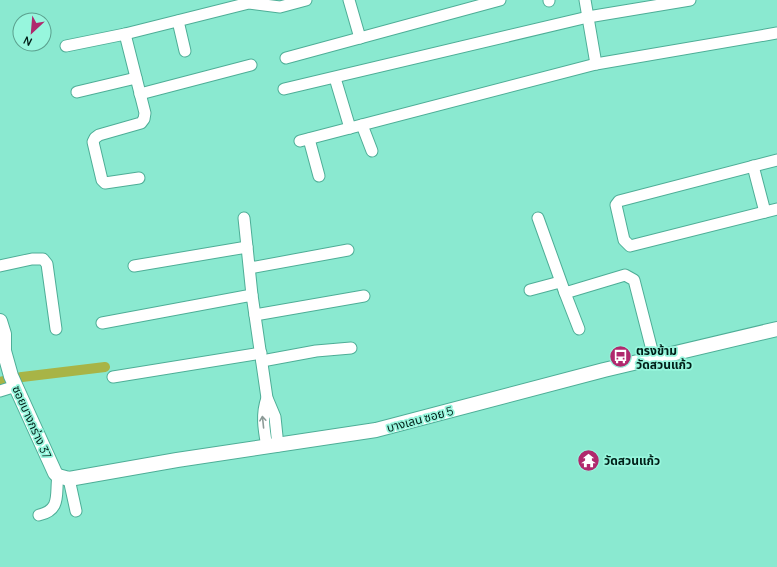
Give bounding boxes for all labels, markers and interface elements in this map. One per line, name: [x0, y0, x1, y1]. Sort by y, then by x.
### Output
north arrow: [12, 12, 52, 52]
text: N: [20, 33, 34, 50]
place label: ตรงข้าม วัดสวนแก้ว: [636, 342, 692, 373]
bus stop icon: ตรงข้าม วัดสวนแก้ว: [608, 344, 634, 370]
street label: ซอยบางกร่าง 37: [8, 383, 56, 461]
street label: บางเลน ซอย 5: [385, 402, 455, 436]
one-way arrow: [260, 416, 267, 429]
temple icon: วัดสวนแก้ว: [576, 447, 602, 473]
place label: วัดสวนแก้ว: [604, 452, 660, 469]

